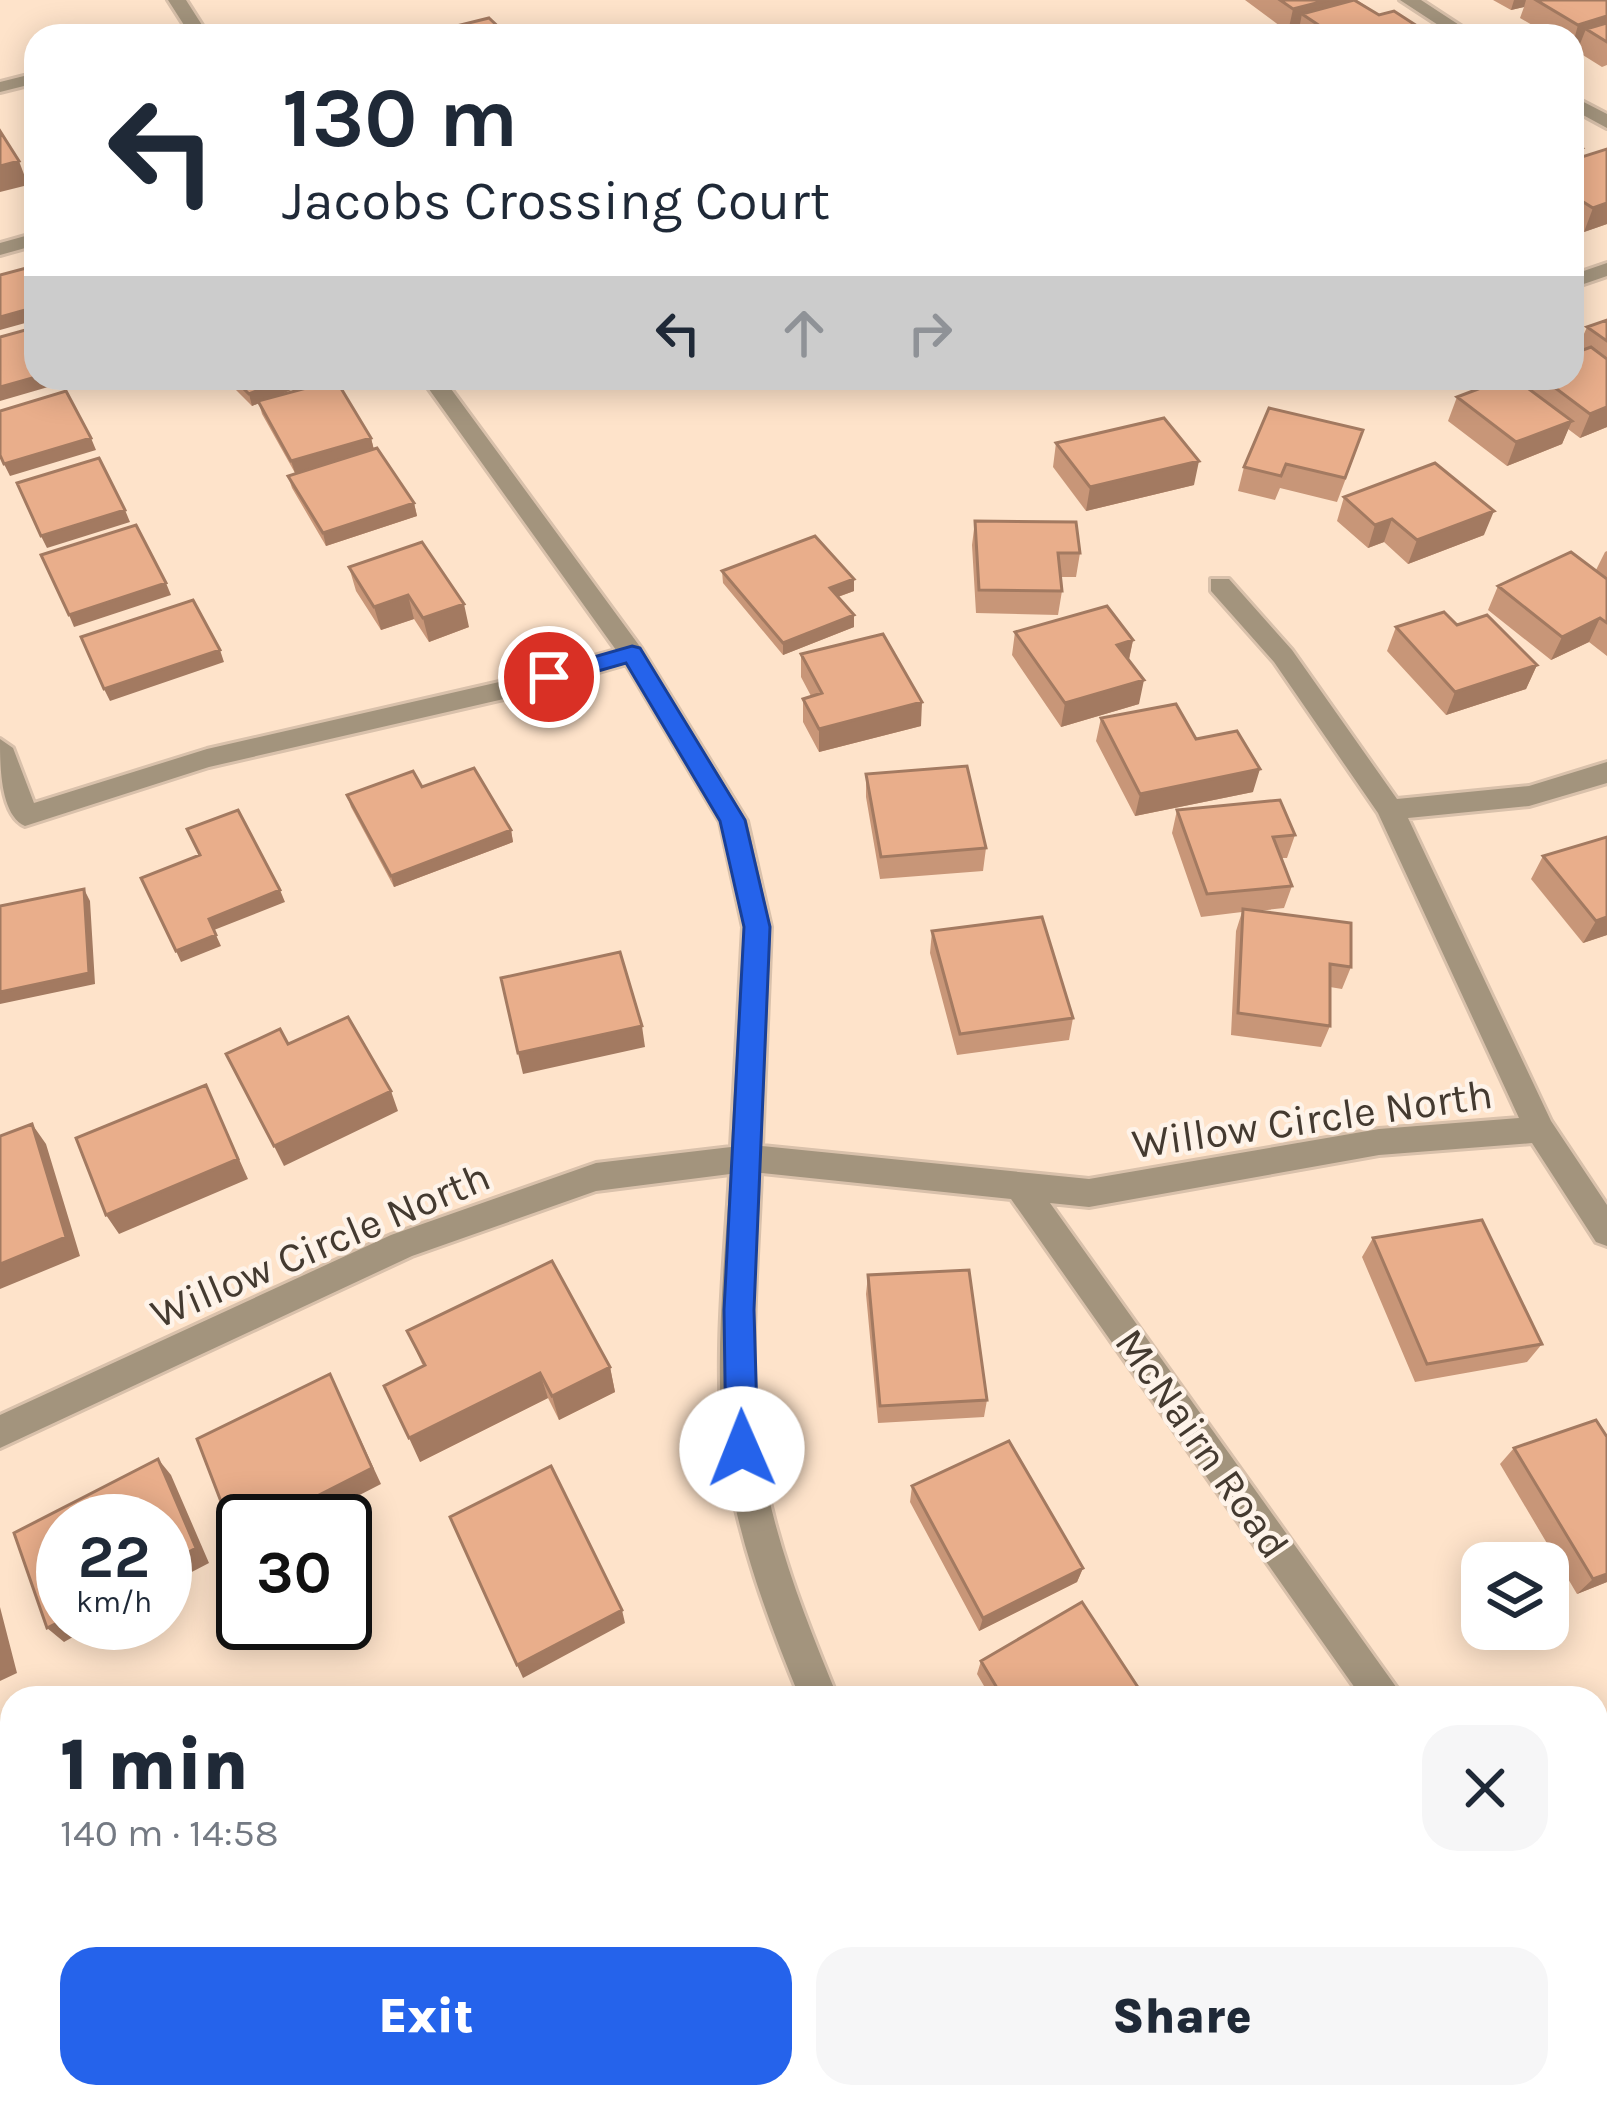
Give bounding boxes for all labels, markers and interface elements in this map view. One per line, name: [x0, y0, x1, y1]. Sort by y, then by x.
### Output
text: 130 m: [282, 69, 518, 167]
icon: left: [84, 72, 240, 228]
text: Jacobs Crossing Court: [282, 169, 830, 233]
icon: left: [645, 300, 711, 366]
icon: ahead: [771, 300, 837, 366]
icon: right: [897, 300, 963, 366]
pin: [498, 626, 600, 728]
icon: arrive: [516, 644, 582, 710]
street label: Willow Circle North: [1129, 1069, 1496, 1169]
street label: Willow Circle North: [143, 1151, 497, 1339]
street label: McNairn Road: [1105, 1319, 1300, 1568]
position arrow: [679, 1386, 805, 1512]
speed limit sign: 30: [216, 1494, 372, 1650]
text: 22: [78, 1522, 150, 1592]
map controls: [1461, 1542, 1569, 1650]
button: layers: [1461, 1542, 1569, 1650]
text: km/h: [76, 1584, 152, 1620]
text: 1 min: [60, 1723, 249, 1807]
button: close: [1422, 1725, 1548, 1851]
text: 140 m · 14:58: [60, 1810, 279, 1856]
button: Exit: [60, 1947, 792, 2085]
button: Share: [816, 1947, 1548, 2085]

